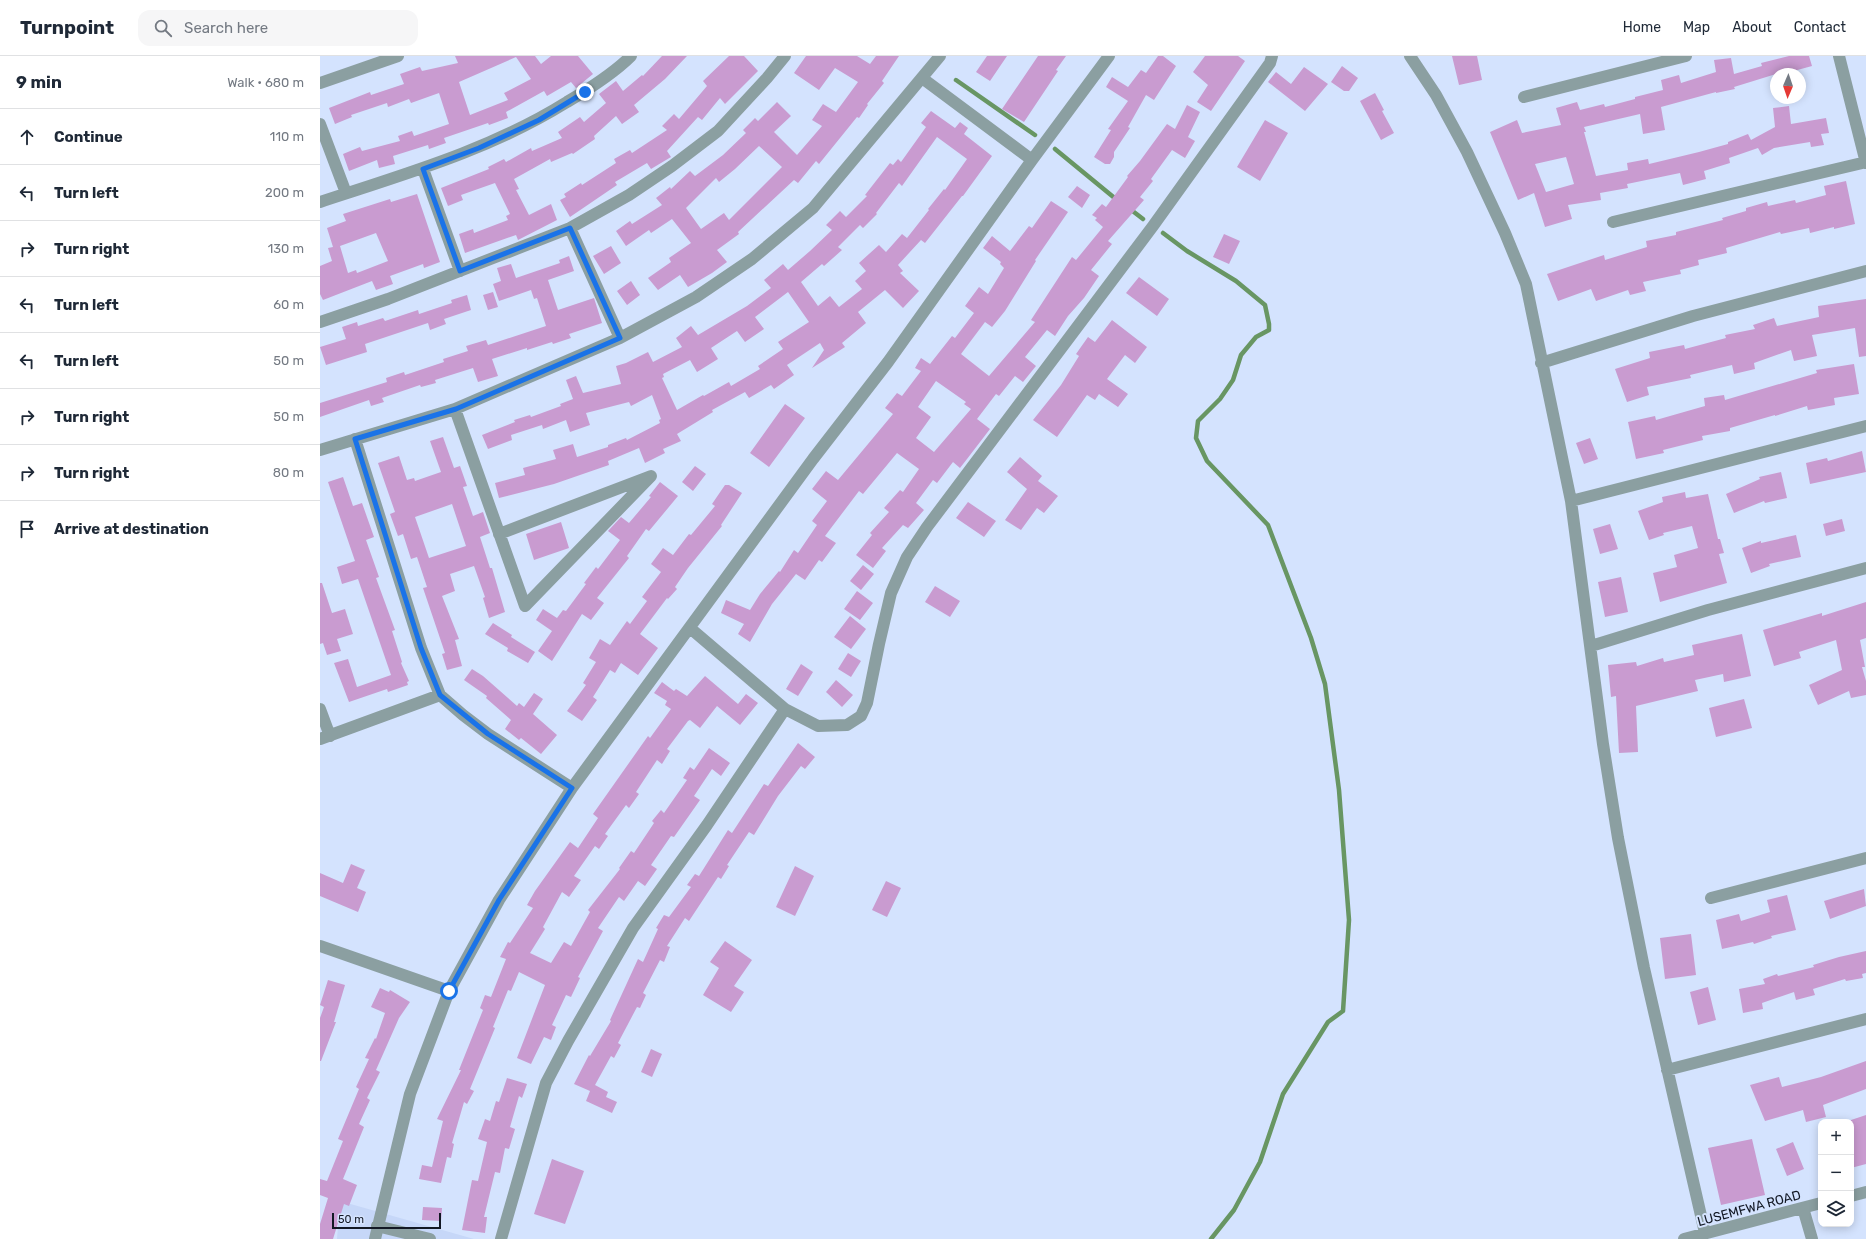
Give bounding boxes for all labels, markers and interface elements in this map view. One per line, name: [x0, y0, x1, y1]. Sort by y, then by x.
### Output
search box: [138, 10, 418, 46]
text: Turnpoint: [20, 16, 114, 39]
icon: search: [152, 17, 174, 39]
text: Search here: [184, 19, 268, 37]
text: Home: [1623, 19, 1661, 36]
text: Map: [1683, 19, 1710, 36]
text: About: [1732, 19, 1772, 36]
text: Contact: [1794, 19, 1846, 36]
north arrow: [1770, 68, 1806, 104]
text: 9 min: [16, 72, 62, 92]
text: Walk · 680 m: [227, 75, 304, 90]
route end: [576, 83, 594, 101]
icon: ahead: [16, 126, 38, 148]
text: Continue: [54, 128, 123, 146]
text: 110 m: [270, 129, 304, 144]
icon: left: [16, 182, 38, 204]
text: Turn left: [54, 184, 119, 202]
text: 200 m: [265, 185, 304, 200]
icon: right: [16, 238, 38, 260]
text: Turn right: [54, 240, 129, 258]
text: 130 m: [268, 241, 304, 256]
icon: left: [16, 294, 38, 316]
text: Turn left: [54, 296, 119, 314]
text: 60 m: [273, 297, 304, 312]
icon: left: [16, 350, 38, 372]
text: Turn left: [54, 352, 119, 370]
text: 50 m: [273, 353, 304, 368]
icon: right: [16, 406, 38, 428]
text: Turn right: [54, 408, 129, 426]
text: 50 m: [273, 409, 304, 424]
icon: right: [16, 462, 38, 484]
text: Turn right: [54, 464, 129, 482]
text: 80 m: [273, 465, 304, 480]
icon: arrive: [16, 518, 38, 540]
text: Arrive at destination: [54, 520, 209, 538]
route start: [440, 982, 458, 1000]
map controls: [1818, 1119, 1854, 1227]
button: +: [1818, 1119, 1854, 1155]
button: −: [1818, 1155, 1854, 1191]
street label: LUSEMFWA ROAD: [1696, 1187, 1802, 1229]
button: layers: [1818, 1191, 1854, 1227]
scale bar: [332, 1211, 441, 1230]
text: 50 m: [338, 1213, 364, 1226]

